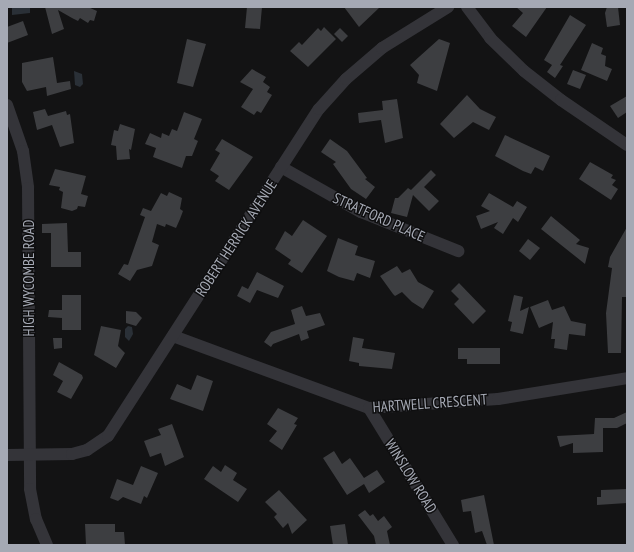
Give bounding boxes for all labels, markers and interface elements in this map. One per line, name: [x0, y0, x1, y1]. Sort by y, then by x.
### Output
street label: ROBERT HERRICK AVENUE: [191, 176, 281, 300]
street label: STRATFORD PLACE: [330, 189, 428, 245]
street label: HIGH WYCOMBE ROAD: [20, 219, 38, 337]
street label: HARTWELL CRESCENT: [372, 390, 488, 416]
street label: WINSLOW ROAD: [381, 435, 441, 517]

